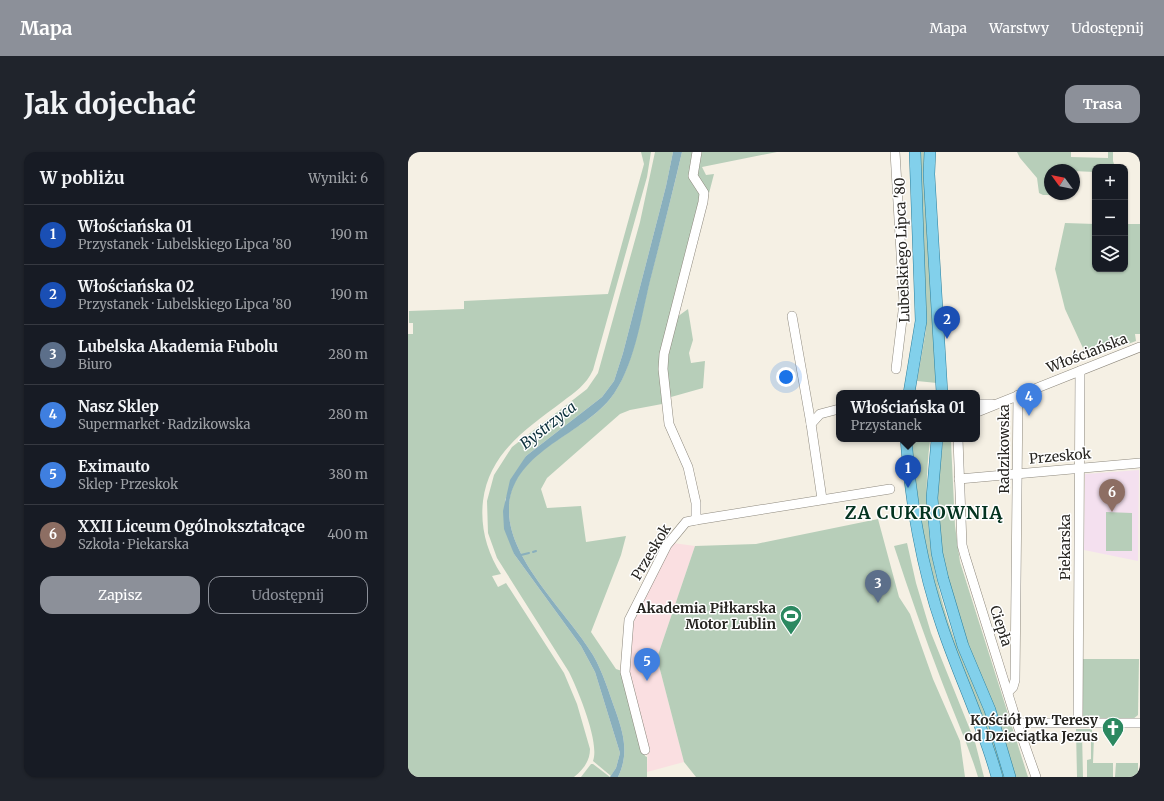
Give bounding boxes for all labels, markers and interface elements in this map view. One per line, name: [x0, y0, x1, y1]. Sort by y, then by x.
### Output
text: Mapa: [20, 16, 72, 40]
text: Mapa: [930, 19, 967, 37]
text: Warstwy: [989, 19, 1049, 37]
text: Udostępnij: [1071, 19, 1144, 37]
button: Trasa: [1065, 85, 1140, 123]
text: Jak dojechać: [24, 86, 196, 122]
north arrow: [1044, 164, 1080, 200]
map controls: [1092, 164, 1128, 272]
button: +: [1092, 164, 1128, 200]
text: W pobliżu: [40, 167, 125, 189]
text: Wyniki: 6: [308, 170, 368, 187]
street label: Lubelskiego Lipca '80: [890, 177, 914, 323]
button: −: [1092, 200, 1128, 236]
text: Włościańska 01: [78, 217, 192, 236]
text: 1: [50, 226, 56, 243]
text: 190 m: [331, 226, 368, 243]
text: Przystanek · Lubelskiego Lipca '80: [78, 236, 292, 253]
button: layers: [1092, 236, 1128, 272]
text: Włościańska 02: [78, 277, 194, 296]
text: 2: [49, 286, 57, 303]
text: 190 m: [331, 286, 368, 303]
text: Przystanek · Lubelskiego Lipca '80: [78, 296, 292, 313]
pin: 2: [934, 306, 960, 339]
street label: Włościańska: [1043, 329, 1130, 377]
text: Lubelska Akademia Fubolu: [78, 337, 278, 356]
text: 3: [49, 346, 57, 363]
text: 280 m: [328, 346, 368, 363]
text: Biuro: [78, 356, 112, 373]
your location: [776, 367, 796, 387]
pin: 4: [1016, 383, 1042, 416]
popup: [836, 390, 980, 442]
text: Nasz Sklep: [78, 397, 159, 416]
water label: Bystrzyca: [516, 397, 580, 453]
text: Włościańska 01: [851, 398, 965, 417]
street label: Radzikowska: [995, 404, 1013, 494]
text: 4: [49, 406, 57, 423]
text: 280 m: [328, 406, 368, 423]
text: Supermarket · Radzikowska: [78, 416, 251, 433]
text: Przystanek: [851, 417, 922, 434]
street label: Przeskok: [1028, 444, 1092, 468]
pin: 1: [895, 455, 921, 488]
text: Eximauto: [78, 457, 150, 476]
text: 5: [49, 466, 57, 483]
text: 380 m: [329, 466, 368, 483]
text: Sklep · Przeskok: [78, 476, 178, 493]
pin: 6: [1099, 479, 1125, 512]
district label: ZA CUKROWNIĄ: [845, 501, 1003, 524]
street label: Piekarska: [1056, 513, 1074, 580]
text: XXII Liceum Ogólnokształcące: [78, 517, 305, 536]
street label: Przeskok: [627, 521, 675, 583]
text: 6: [49, 526, 57, 543]
text: 400 m: [327, 526, 368, 543]
text: Szkoła · Piekarska: [78, 536, 189, 553]
pin: 3: [865, 570, 891, 603]
button: Zapisz: [40, 576, 200, 614]
button: Udostępnij: [208, 576, 368, 614]
place label: Akademia Piłkarska Motor Lublin: [635, 599, 776, 633]
sports icon: Akademia Piłkarska Motor Lublin: [778, 603, 804, 636]
street label: Ciepła: [986, 603, 1016, 649]
pin: 5: [634, 648, 660, 681]
place label: Kościół pw. Teresy od Dzieciątka Jezus: [964, 711, 1099, 745]
church icon: Kościół pw. Teresy od Dzieciątka Jezus: [1100, 715, 1126, 748]

